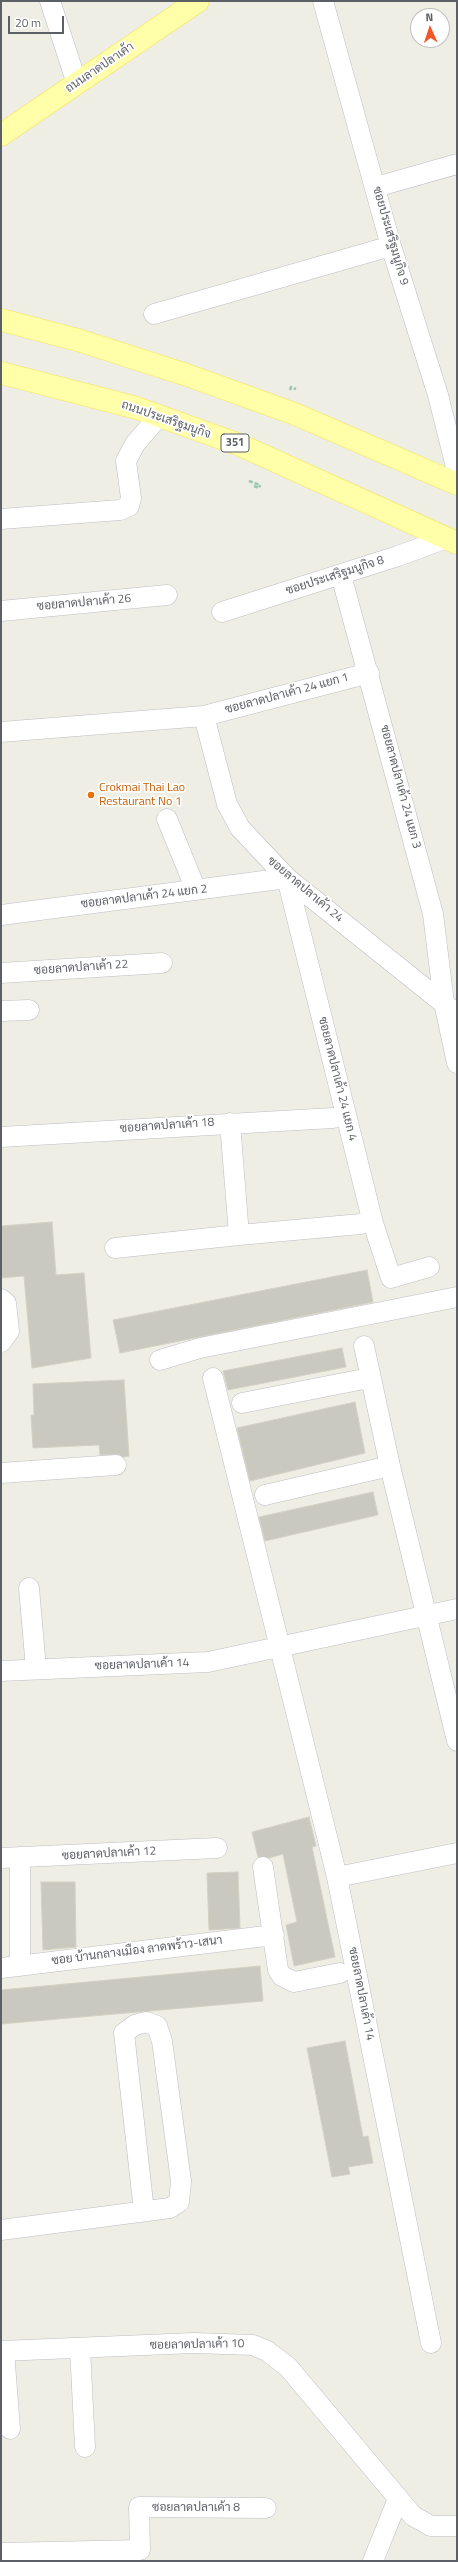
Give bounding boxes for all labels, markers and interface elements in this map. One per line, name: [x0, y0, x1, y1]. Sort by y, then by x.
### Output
scale bar: [10, 8, 66, 34]
north arrow: [410, 8, 450, 48]
text: N: [425, 9, 434, 25]
text: 20 m: [15, 13, 41, 32]
street label: ถนนลาดปลาเค้า: [63, 40, 137, 96]
street label: ซอยประเสริฐมนูกิจ 9: [369, 185, 411, 287]
street label: ถนนประเสริฐมนูกิจ: [119, 398, 213, 442]
road number: 351: [221, 434, 249, 452]
street label: ซอยประเสริฐมนูกิจ 8: [284, 553, 386, 599]
street label: ซอยลาดปลาเค้า 26: [36, 592, 132, 614]
street label: ซอยลาดปลาเค้า 24 แยก 1: [224, 671, 350, 717]
street label: ซอยลาดปลาเค้า 24 แยก 3: [377, 724, 423, 850]
place label: Crokmai Thai Lao Restaurant No 1: [99, 781, 185, 809]
marker: Crokmai Thai Lao Restaurant No 1: [86, 790, 96, 800]
street label: ซอยลาดปลาเค้า 24: [264, 854, 346, 926]
street label: ซอยลาดปลาเค้า 24 แยก 2: [80, 882, 208, 912]
street label: ซอยลาดปลาเค้า 22: [33, 958, 129, 978]
street label: ซอยลาดปลาเค้า 24 แยก 4: [315, 1015, 359, 1143]
street label: ซอยลาดปลาเค้า 18: [119, 1116, 215, 1136]
street label: ซอยลาดปลาเค้า 14: [94, 1656, 190, 1674]
street label: ซอยลาดปลาเค้า 12: [61, 1844, 157, 1864]
street label: ซอย บ้านกลางเมือง ลาดพร้าว-เสนา: [51, 1933, 223, 1969]
street label: ซอยลาดปลาเค้า 14: [345, 1946, 377, 2042]
street label: ซอยลาดปลาเค้า 10: [150, 2337, 244, 2353]
street label: ซอยลาดปลาเค้า 8: [152, 2501, 240, 2515]

